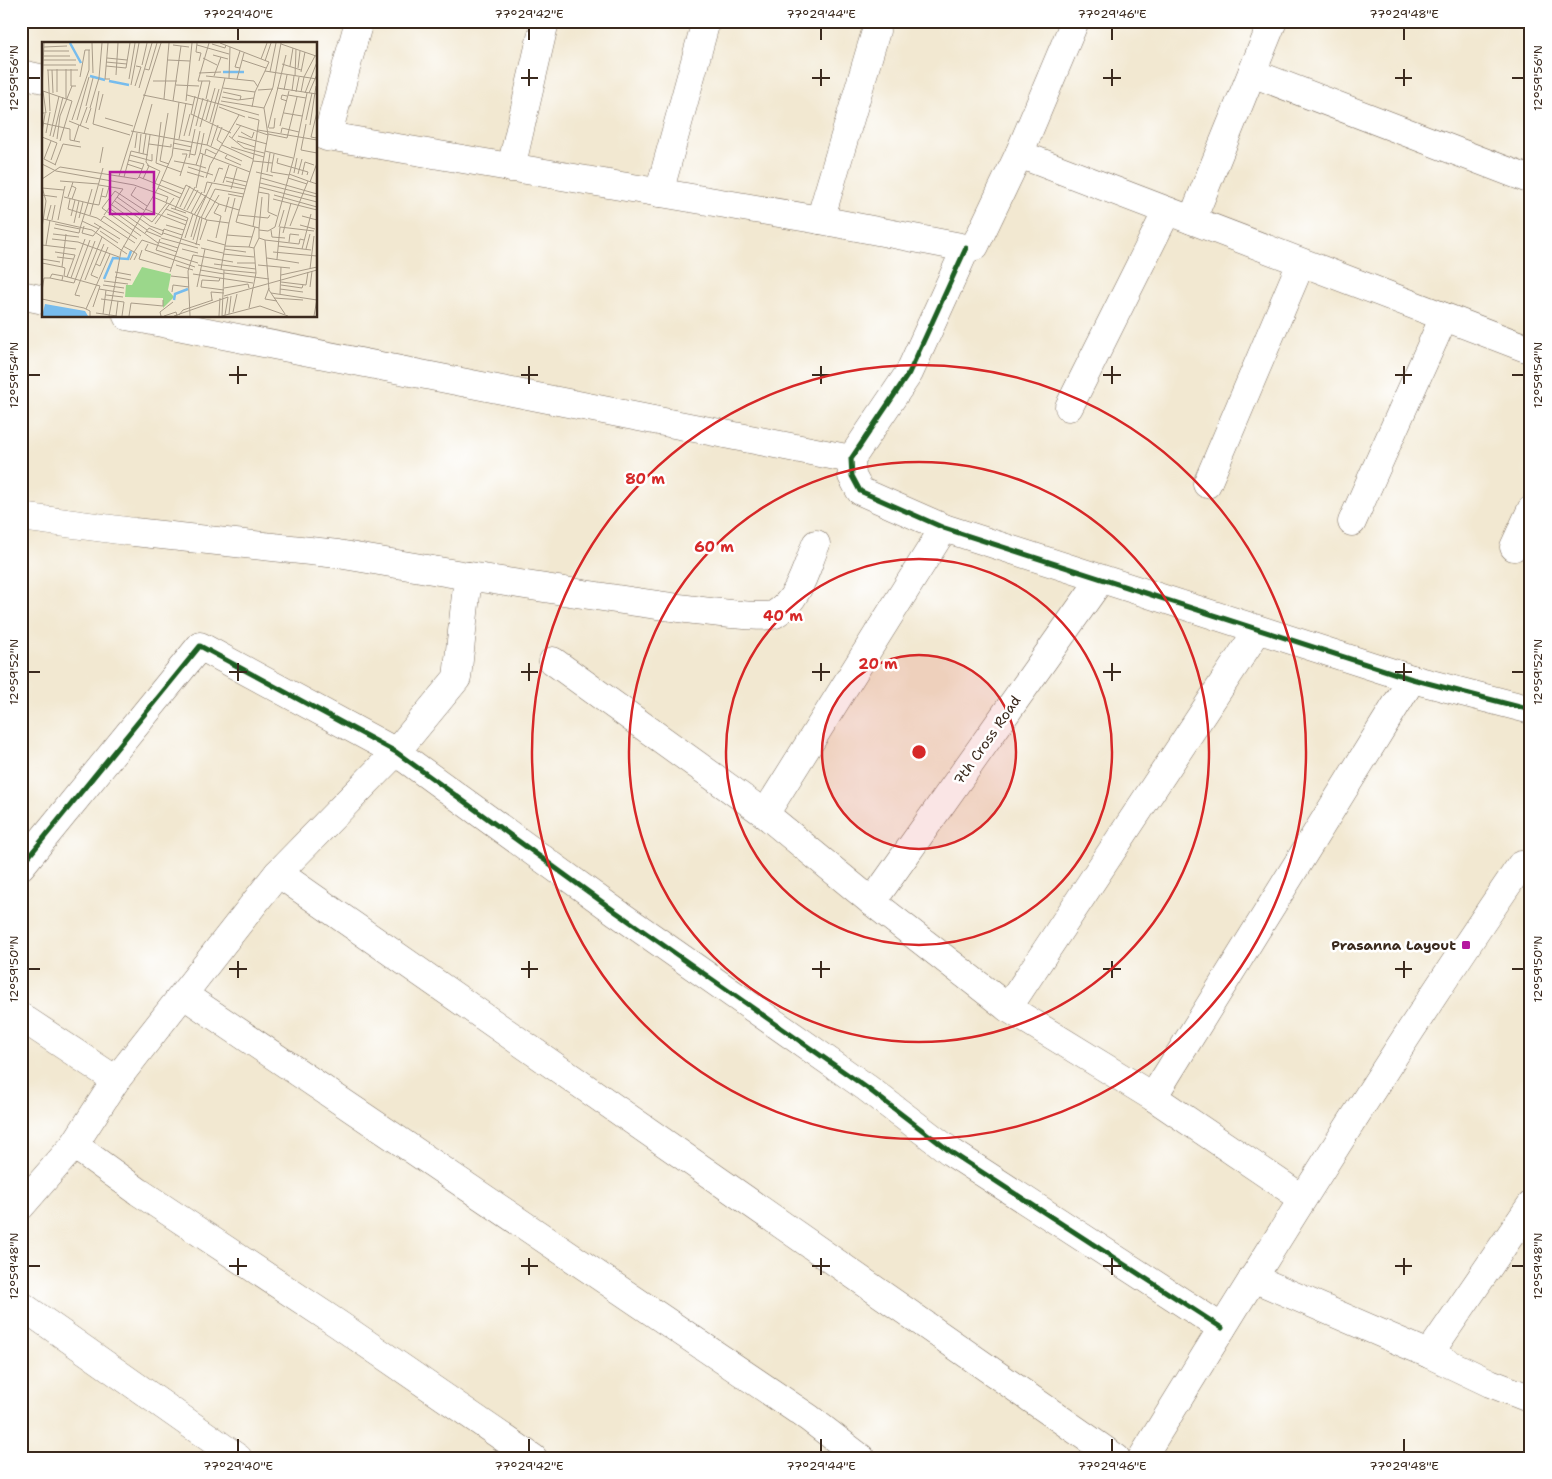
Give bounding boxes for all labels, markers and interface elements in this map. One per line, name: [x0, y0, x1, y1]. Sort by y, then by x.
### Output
text: 77°29'40"E: [203, 6, 273, 22]
text: 77°29'42"E: [494, 6, 564, 22]
text: 77°29'44"E: [786, 6, 856, 22]
text: 77°29'46"E: [1077, 6, 1147, 22]
text: 77°29'48"E: [1369, 6, 1439, 22]
inset map: [42, 42, 318, 318]
text: 12°59'56"N: [6, 45, 22, 111]
text: 12°59'56"N: [1530, 45, 1546, 111]
text: 12°59'54"N: [6, 342, 22, 408]
text: 12°59'54"N: [1530, 342, 1546, 408]
text: 80 m: [625, 469, 665, 489]
text: 60 m: [694, 537, 734, 557]
text: 40 m: [763, 606, 803, 626]
text: 12°59'52"N: [6, 639, 22, 705]
text: 12°59'52"N: [1530, 639, 1546, 705]
text: 20 m: [858, 654, 898, 674]
street label: 7th Cross Road: [950, 692, 1024, 788]
centre of rings: [910, 743, 928, 761]
text: 12°59'50"N: [6, 936, 22, 1002]
place label: Prasanna Layout: [1331, 936, 1456, 954]
text: 12°59'50"N: [1530, 936, 1546, 1002]
marker: Prasanna Layout: [1460, 939, 1472, 951]
text: 12°59'48"N: [6, 1233, 22, 1299]
text: 12°59'48"N: [1530, 1233, 1546, 1299]
text: 77°29'40"E: [203, 1458, 273, 1474]
text: 77°29'42"E: [494, 1458, 564, 1474]
text: 77°29'44"E: [786, 1458, 856, 1474]
text: 77°29'46"E: [1077, 1458, 1147, 1474]
text: 77°29'48"E: [1369, 1458, 1439, 1474]

